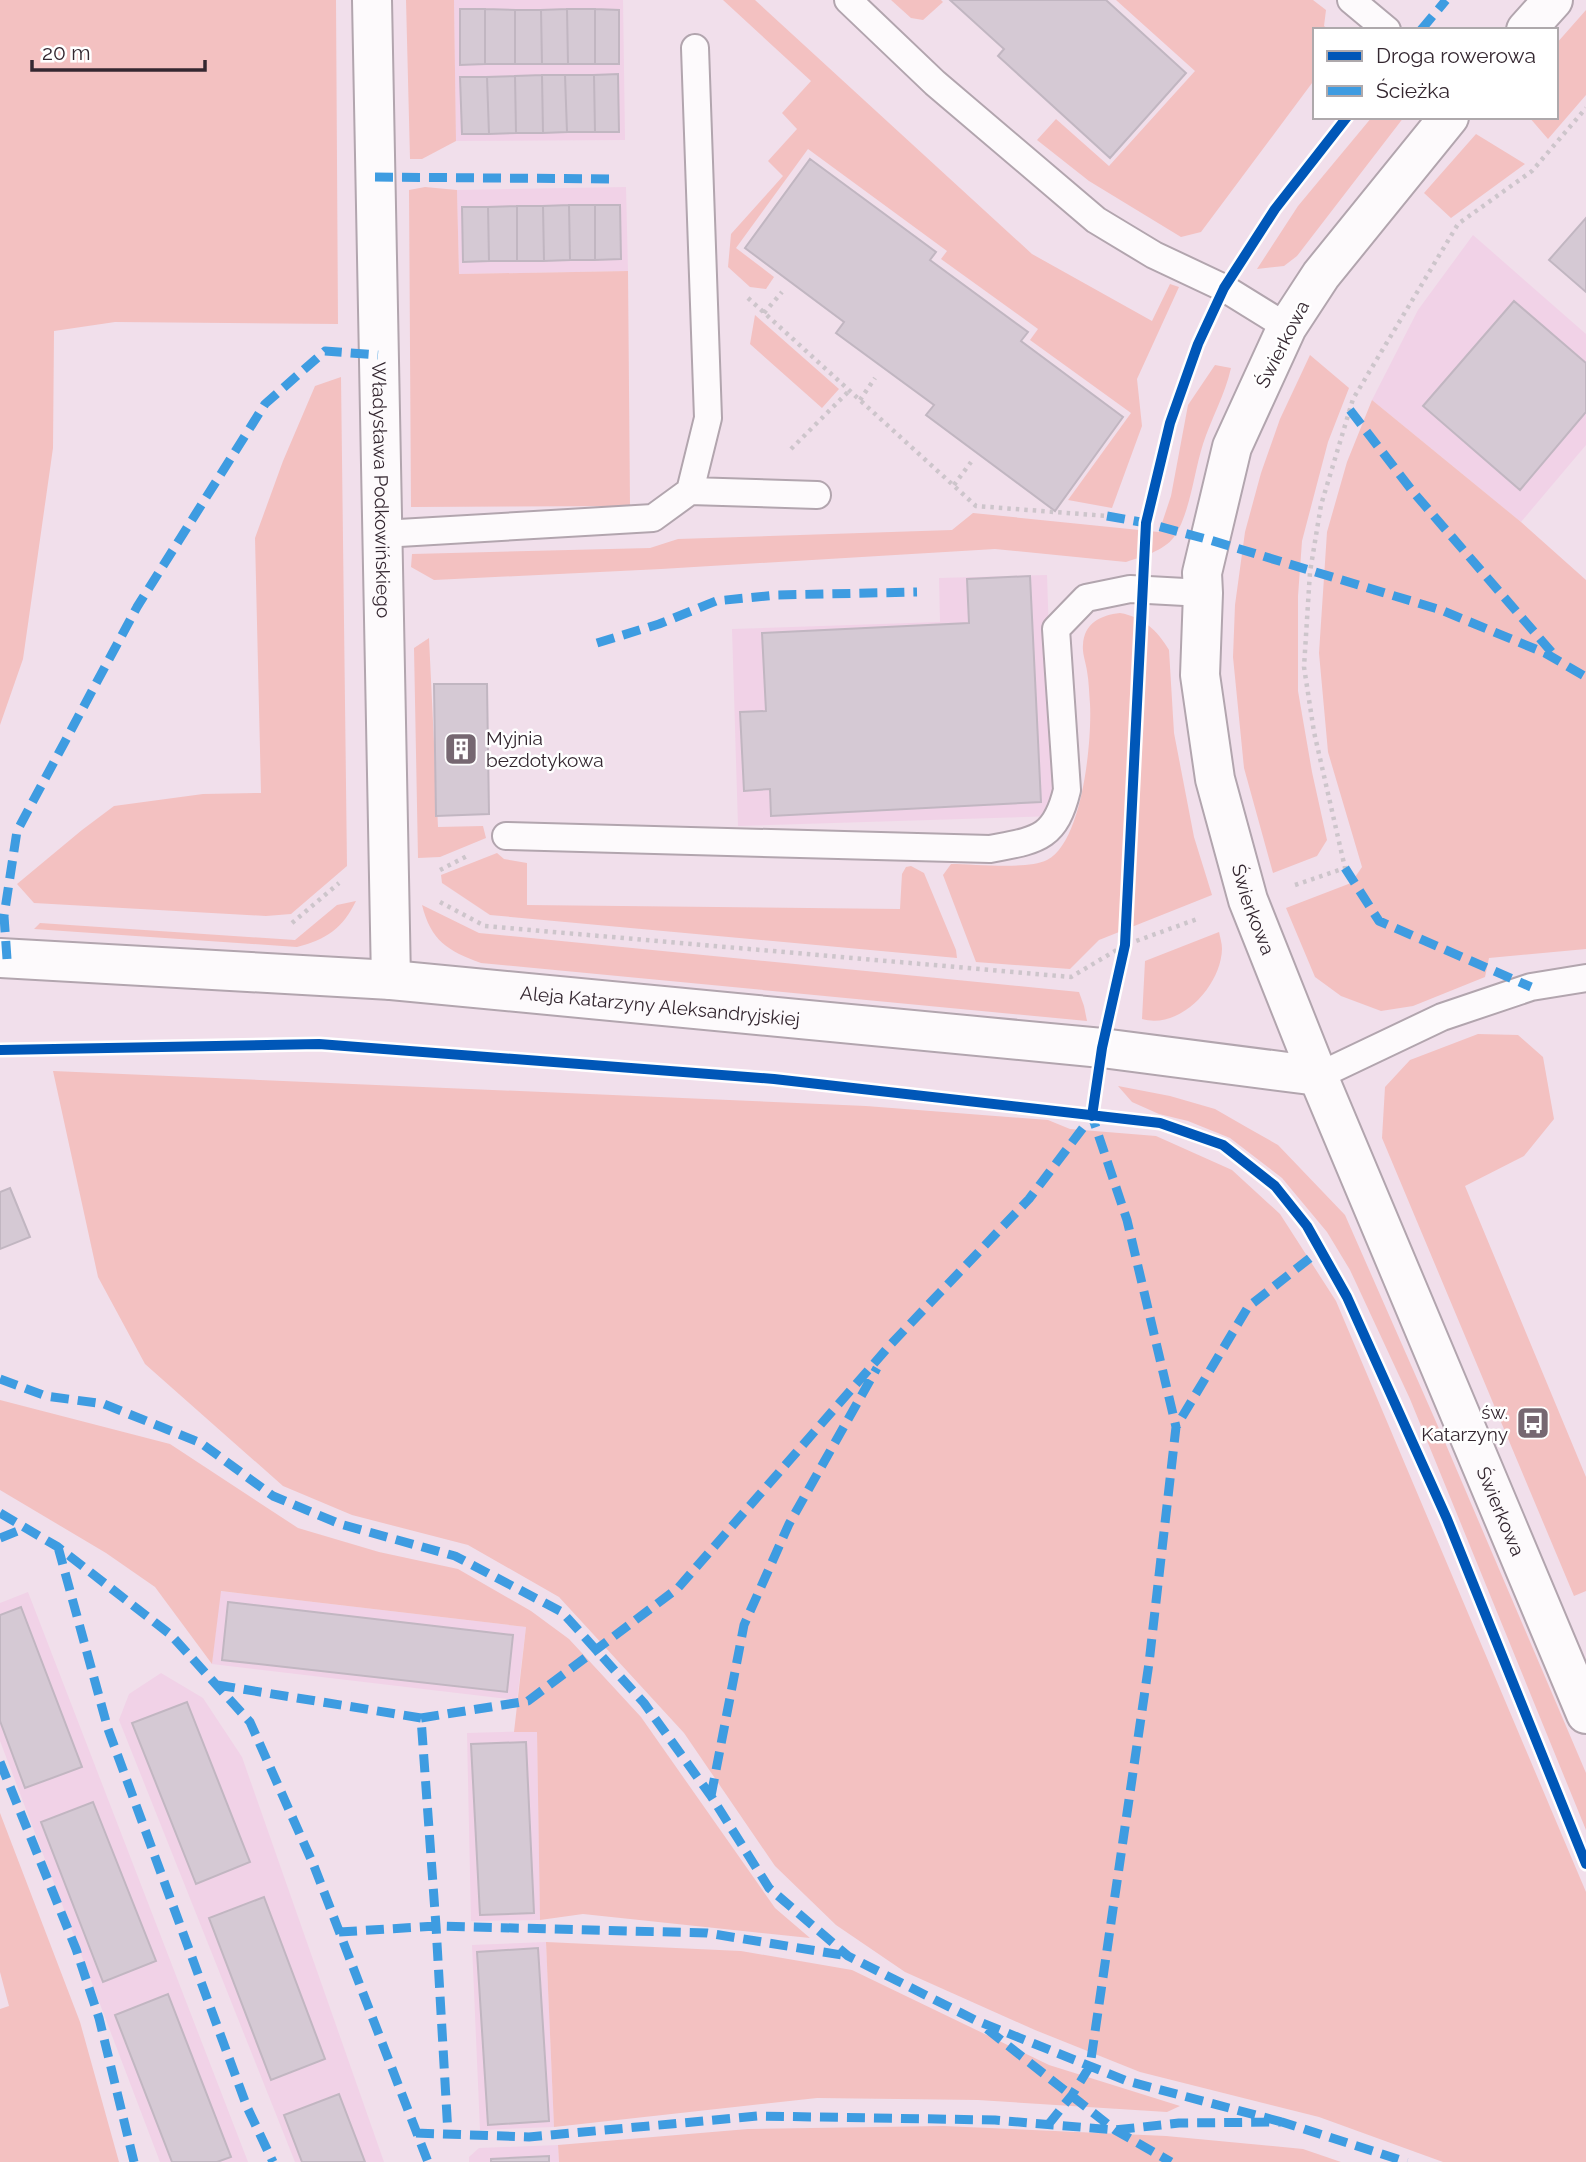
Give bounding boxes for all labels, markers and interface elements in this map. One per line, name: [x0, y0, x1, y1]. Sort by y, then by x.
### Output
scale bar: [32, 28, 205, 72]
legend: [1313, 28, 1558, 119]
text: 20 m: [42, 40, 90, 65]
text: Droga rowerowa: [1376, 43, 1536, 68]
text: Ścieżka: [1376, 78, 1450, 103]
street label: Świerkowa: [1251, 297, 1313, 391]
street label: Władysława Podkowińskiego: [368, 361, 395, 618]
place label: Myjnia bezdotykowa: [486, 727, 604, 771]
building icon: Myjnia bezdotykowa: [442, 730, 480, 768]
street label: Świerkowa: [1228, 861, 1280, 958]
street label: Aleja Katarzyny Aleksandryjskiej: [519, 981, 801, 1030]
place label: św. Katarzyny: [1421, 1401, 1508, 1445]
bus stop icon: św. Katarzyny: [1514, 1404, 1552, 1442]
street label: Świerkowa: [1472, 1463, 1529, 1559]

